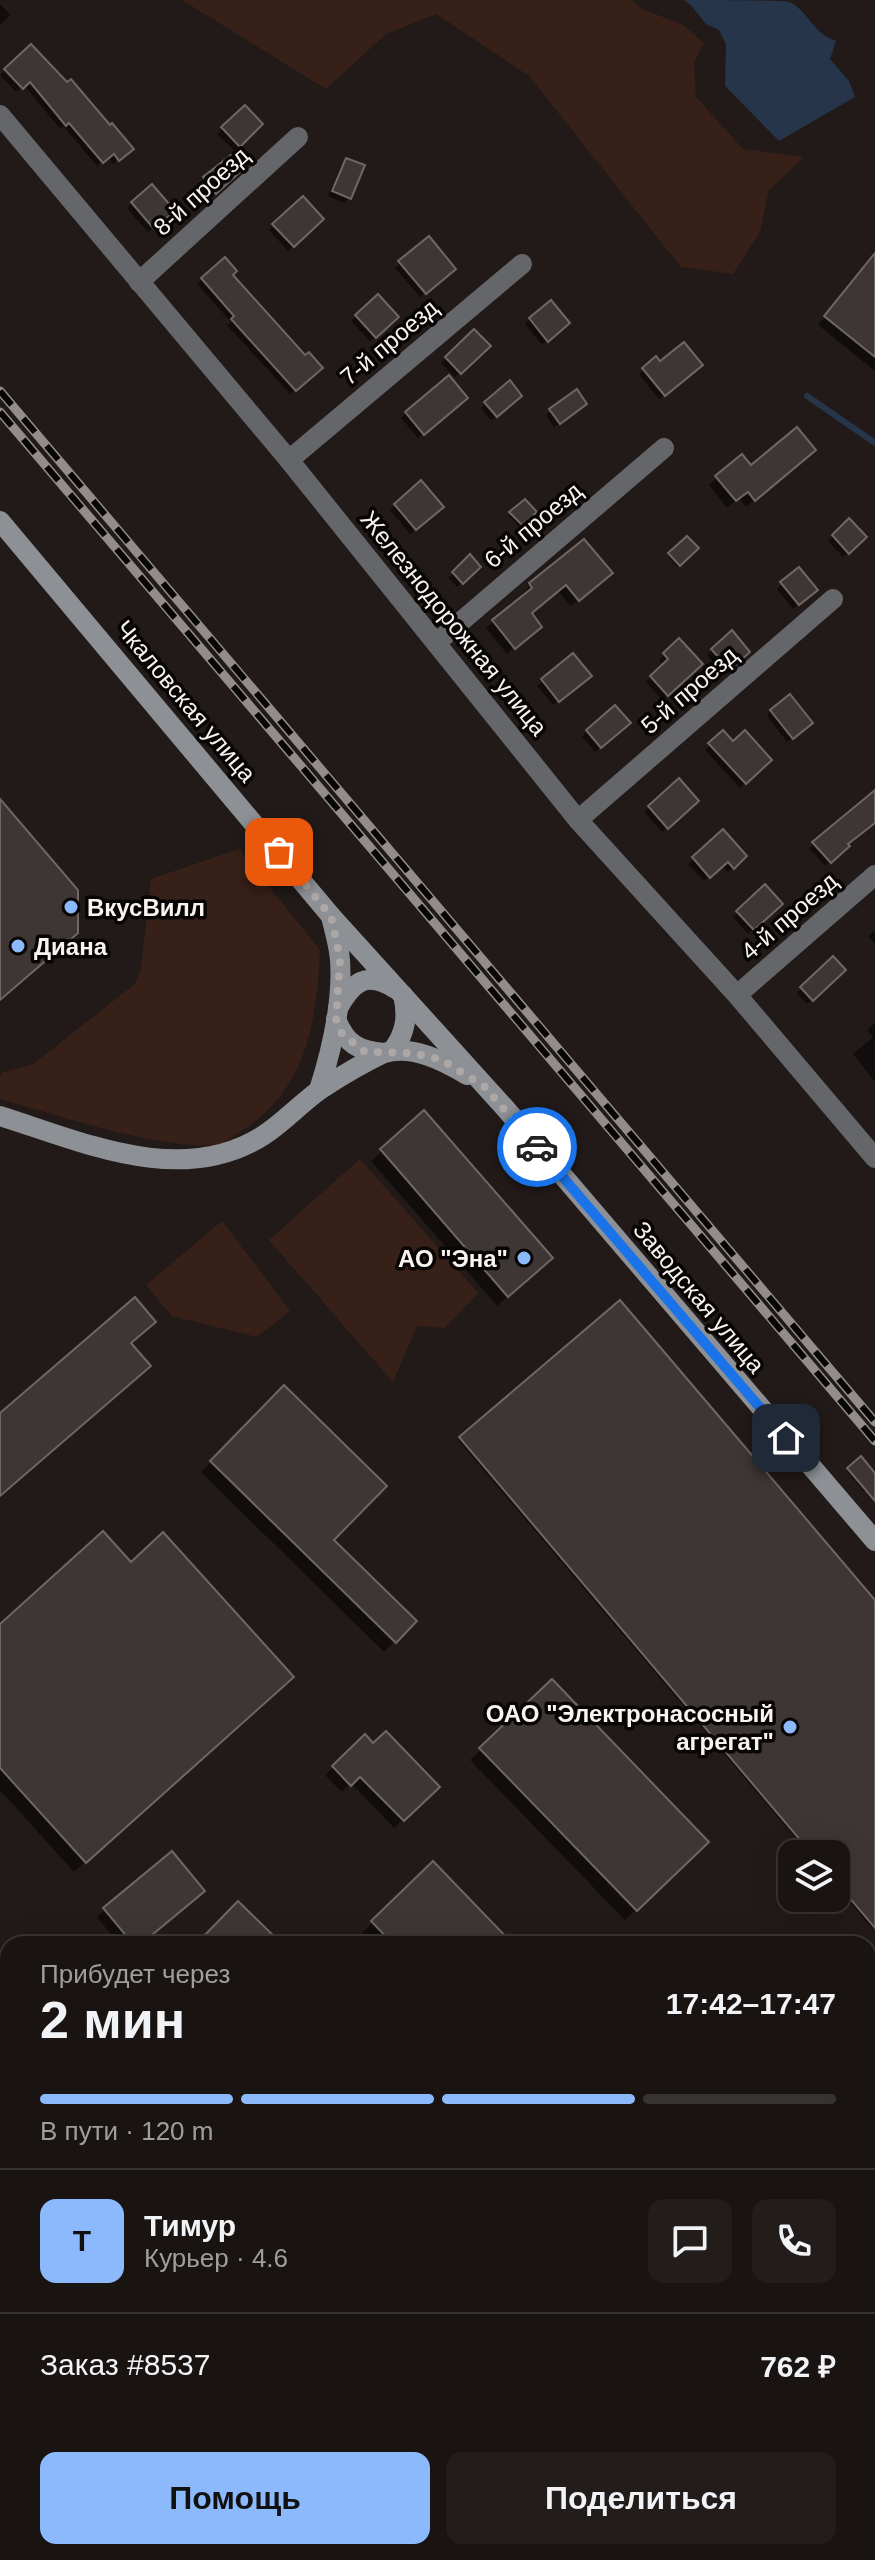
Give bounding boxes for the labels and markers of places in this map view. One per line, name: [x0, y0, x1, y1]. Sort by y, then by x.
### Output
pin: [245, 818, 313, 886]
place label: ВкусВилл: [87, 894, 205, 921]
marker: ВкусВилл: [62, 898, 80, 916]
place label: Диана: [34, 933, 108, 960]
marker: Диана: [9, 937, 27, 955]
place label: АО "Эна": [398, 1245, 508, 1272]
marker: АО "Эна": [515, 1249, 533, 1267]
pin: [752, 1404, 820, 1472]
place label: ОАО "Электронасосный агрегат": [486, 1700, 774, 1755]
marker: ОАО "Электронасосный агрегат": [781, 1718, 799, 1736]

